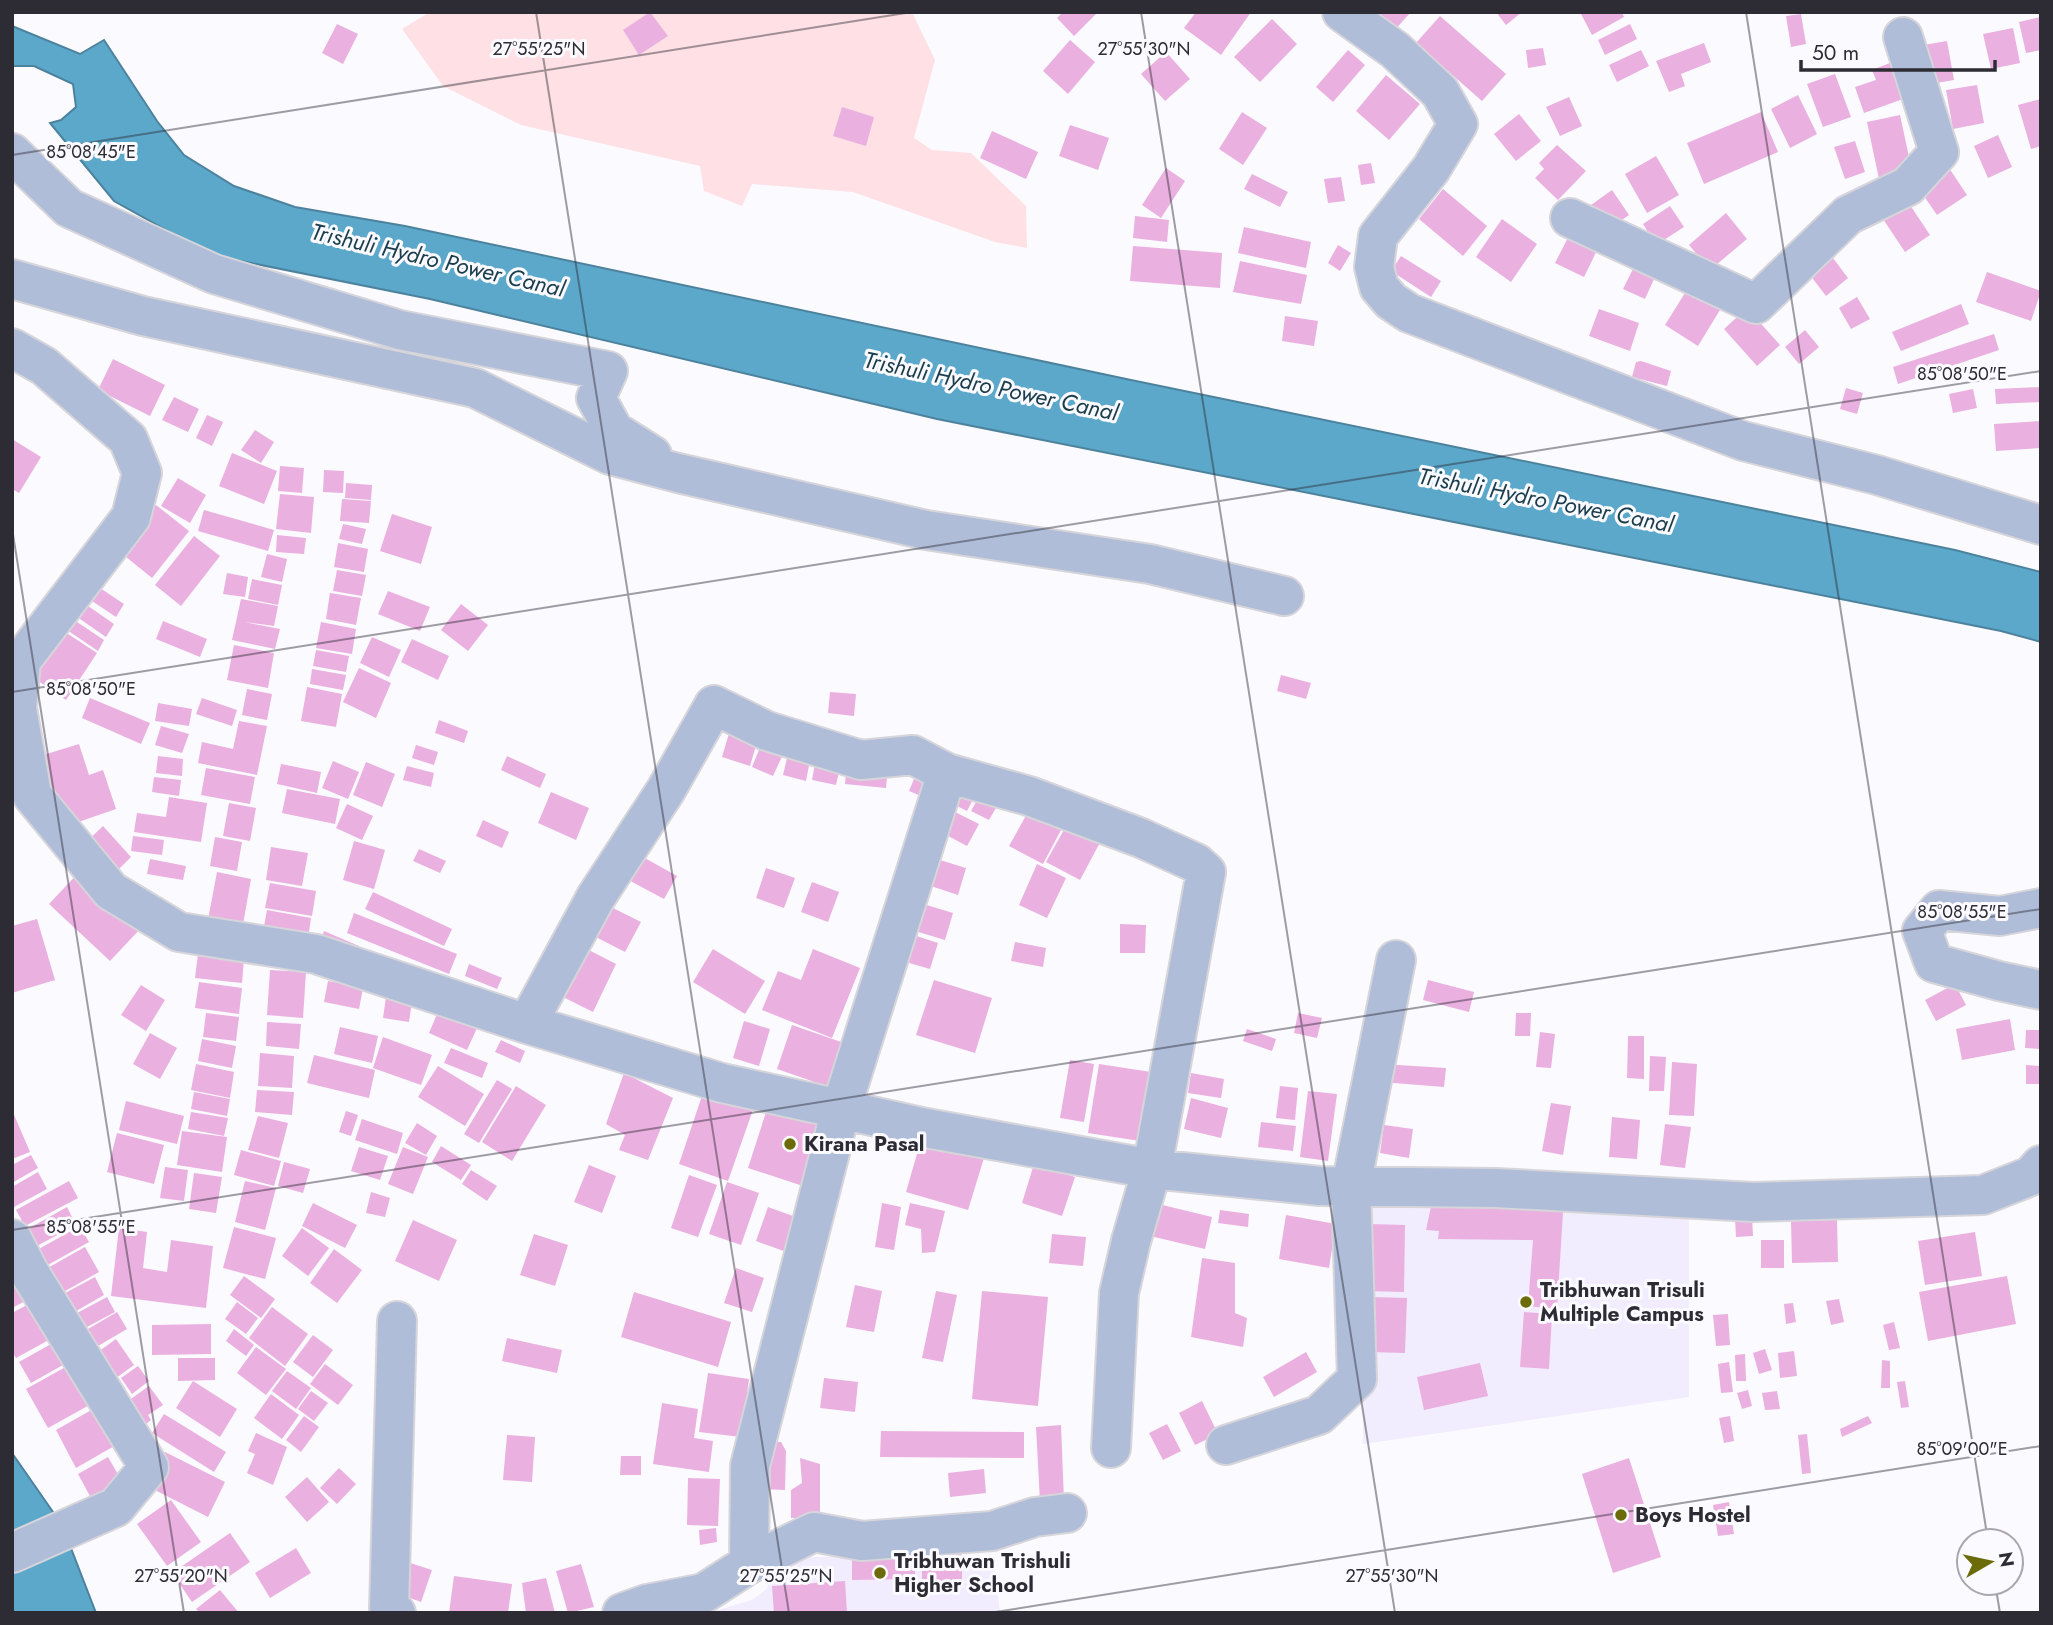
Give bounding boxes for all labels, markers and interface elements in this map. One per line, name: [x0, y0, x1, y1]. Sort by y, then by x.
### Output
scale bar: [1801, 28, 1995, 72]
text: 27°55'25"N: [493, 36, 585, 62]
text: 27°55'30"N: [1097, 36, 1191, 62]
text: 50 m: [1812, 38, 1859, 68]
text: 85°08'45"E: [46, 139, 136, 165]
water label: Trishuli Hydro Power Canal: [308, 214, 569, 306]
water label: Trishuli Hydro Power Canal: [861, 342, 1122, 430]
text: 85°08'50"E: [1917, 361, 2007, 387]
water label: Trishuli Hydro Power Canal: [1416, 459, 1677, 542]
text: 85°08'50"E: [46, 676, 136, 702]
text: 85°08'55"E: [1917, 899, 2007, 925]
place label: Kirana Pasal: [804, 1129, 924, 1159]
marker: Kirana Pasal: [782, 1136, 798, 1152]
text: 85°08'55"E: [46, 1214, 136, 1240]
place label: Tribhuwan Trisuli Multiple Campus: [1540, 1275, 1705, 1329]
marker: Tribhuwan Trisuli Multiple Campus: [1518, 1294, 1534, 1310]
text: 85°09'00"E: [1916, 1436, 2008, 1462]
place label: Boys Hostel: [1635, 1500, 1751, 1530]
marker: Boys Hostel: [1613, 1507, 1629, 1523]
north arrow: [1955, 1527, 2025, 1597]
place label: Tribhuwan Trishuli Higher School: [894, 1546, 1071, 1600]
text: N: [1992, 1550, 2021, 1569]
text: 27°55'20"N: [134, 1563, 228, 1589]
text: 27°55'25"N: [740, 1563, 832, 1589]
text: 27°55'30"N: [1345, 1563, 1439, 1589]
marker: Tribhuwan Trishuli Higher School: [872, 1565, 888, 1581]

